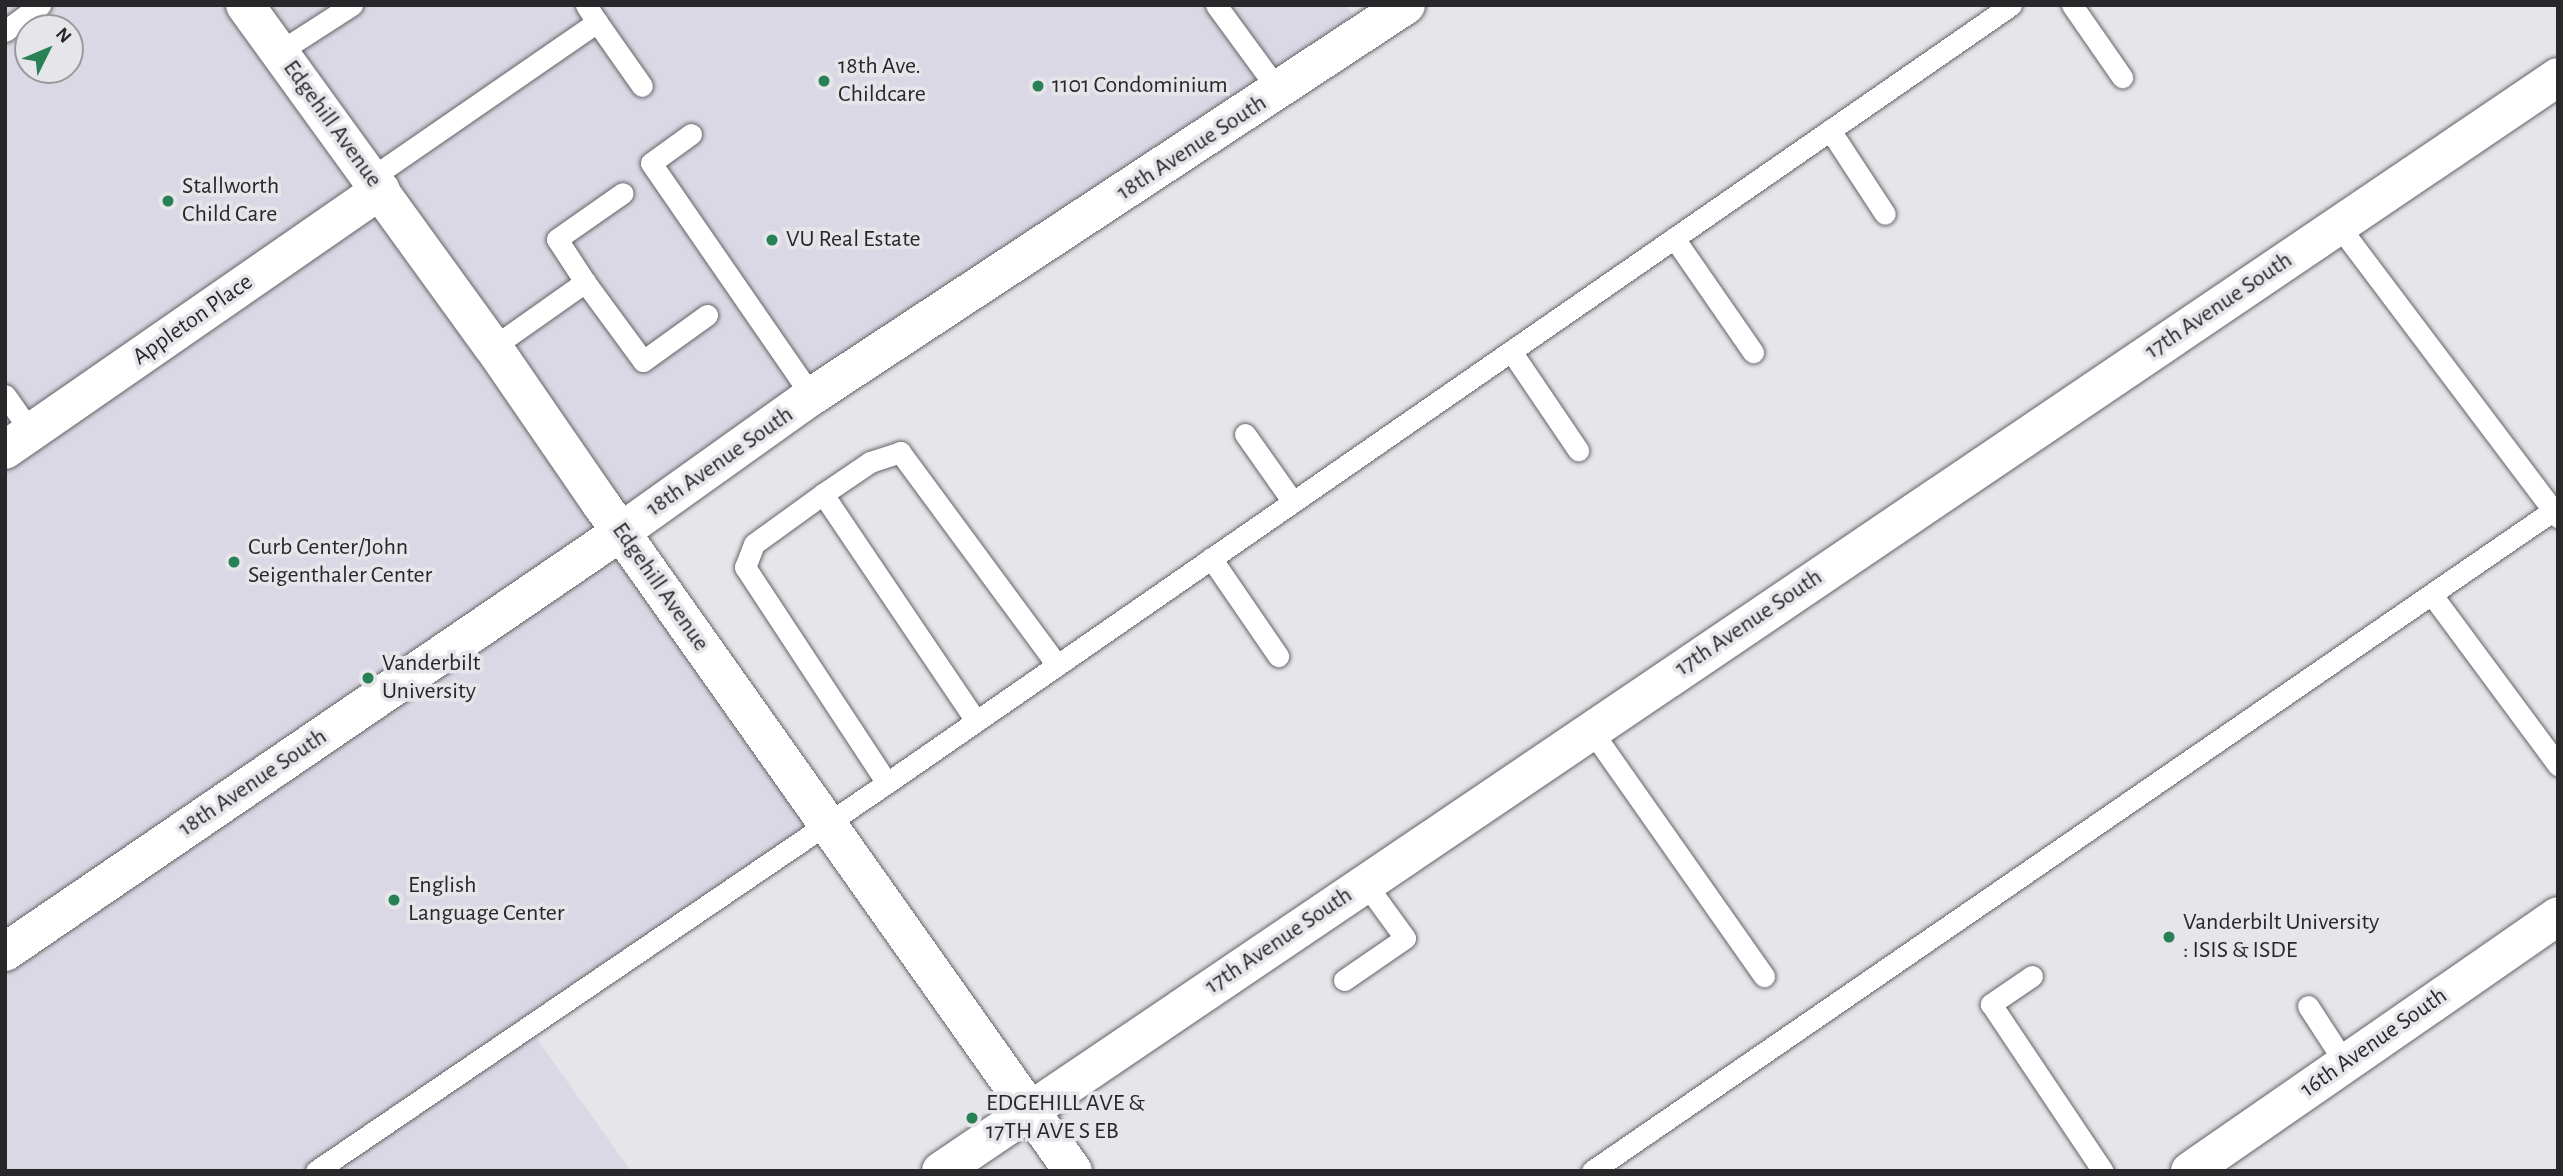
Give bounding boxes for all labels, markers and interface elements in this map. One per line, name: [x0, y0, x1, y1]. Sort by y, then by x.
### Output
north arrow: [14, 14, 84, 84]
text: N: [52, 24, 75, 47]
place label: 18th Ave. Childcare: [838, 53, 926, 109]
street label: Edgehill Avenue: [276, 55, 388, 193]
place label: 1101 Condominium: [1052, 72, 1228, 100]
marker: 18th Ave. Childcare: [816, 73, 832, 89]
marker: 1101 Condominium: [1030, 78, 1046, 94]
street label: 18th Avenue South: [1112, 89, 1272, 207]
place label: Stallworth Child Care: [182, 173, 279, 229]
marker: Stallworth Child Care: [160, 193, 176, 209]
place label: VU Real Estate: [786, 226, 921, 254]
marker: VU Real Estate: [764, 232, 780, 248]
street label: 17th Avenue South: [2140, 246, 2298, 366]
street label: Appleton Place: [127, 268, 259, 372]
street label: 18th Avenue South: [641, 401, 799, 523]
street label: Edgehill Avenue: [605, 517, 715, 657]
place label: Curb Center/John Seigenthaler Center: [248, 534, 432, 590]
marker: Curb Center/John Seigenthaler Center: [226, 554, 242, 570]
street label: 17th Avenue South: [1670, 563, 1828, 683]
place label: Vanderbilt University: [382, 650, 480, 706]
marker: Vanderbilt University: [360, 670, 376, 686]
street label: 18th Avenue South: [173, 723, 333, 843]
place label: English Language Center: [408, 872, 565, 928]
street label: 17th Avenue South: [1200, 881, 1358, 1001]
marker: English Language Center: [386, 892, 402, 908]
place label: Vanderbilt University : ISIS & ISDE: [2183, 909, 2379, 965]
marker: Vanderbilt University : ISIS & ISDE: [2161, 929, 2177, 945]
street label: 16th Avenue South: [2295, 982, 2453, 1104]
place label: EDGEHILL AVE & 17TH AVE S EB: [986, 1090, 1145, 1146]
marker: EDGEHILL AVE & 17TH AVE S EB: [964, 1110, 980, 1126]

